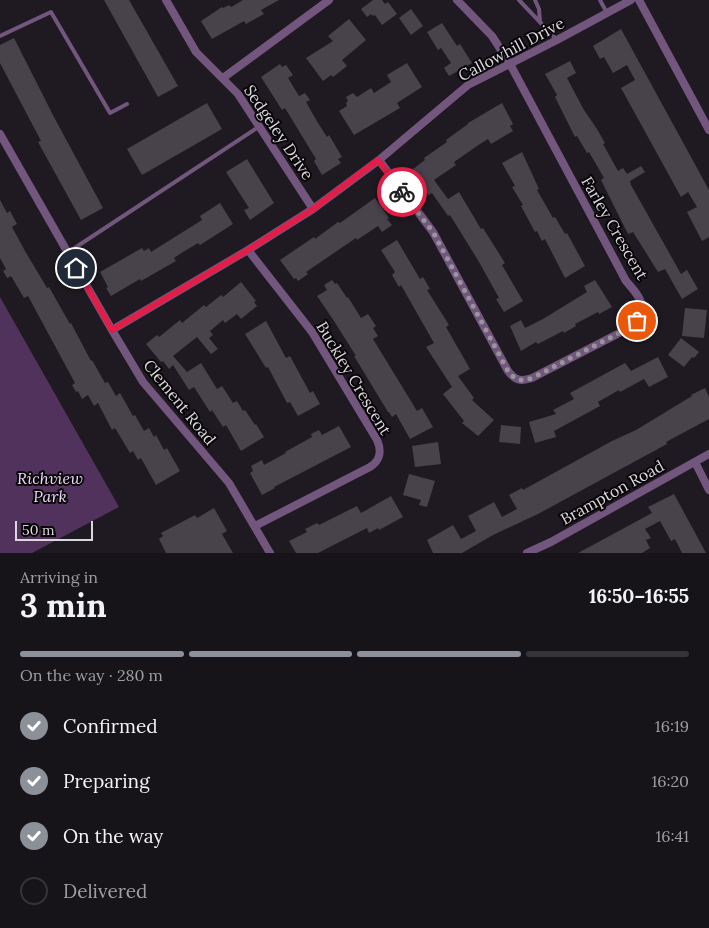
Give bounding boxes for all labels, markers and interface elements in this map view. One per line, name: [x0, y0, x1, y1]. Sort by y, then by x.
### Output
street label: Callowhill Drive: [455, 13, 568, 85]
street label: Sedgeley Drive: [240, 81, 318, 184]
courier: [377, 167, 427, 217]
street label: Farley Crescent: [577, 173, 653, 284]
icon: bike: [388, 178, 416, 206]
pin: [55, 247, 97, 289]
icon: home: [62, 254, 90, 282]
pin: [616, 300, 658, 342]
icon: bag: [623, 307, 651, 335]
street label: Buckley Crescent: [312, 318, 396, 439]
street label: Clement Road: [139, 355, 221, 449]
street label: Brampton Road: [557, 455, 668, 529]
park label: Richview Park: [17, 468, 83, 506]
scale bar: [15, 518, 92, 541]
text: 50 m: [22, 521, 55, 539]
text: Arriving in: [20, 567, 98, 587]
text: 16:50–16:55: [589, 584, 689, 608]
text: 3 min: [20, 585, 107, 626]
text: On the way · 280 m: [20, 665, 163, 685]
icon: check: [20, 712, 48, 740]
text: Confirmed: [63, 714, 158, 738]
text: 16:19: [655, 716, 689, 736]
icon: check: [20, 767, 48, 795]
text: Preparing: [63, 769, 150, 793]
text: 16:20: [651, 771, 689, 791]
icon: check: [20, 822, 48, 850]
text: On the way: [63, 824, 163, 848]
text: 16:41: [655, 826, 689, 846]
text: Delivered: [63, 879, 147, 903]

